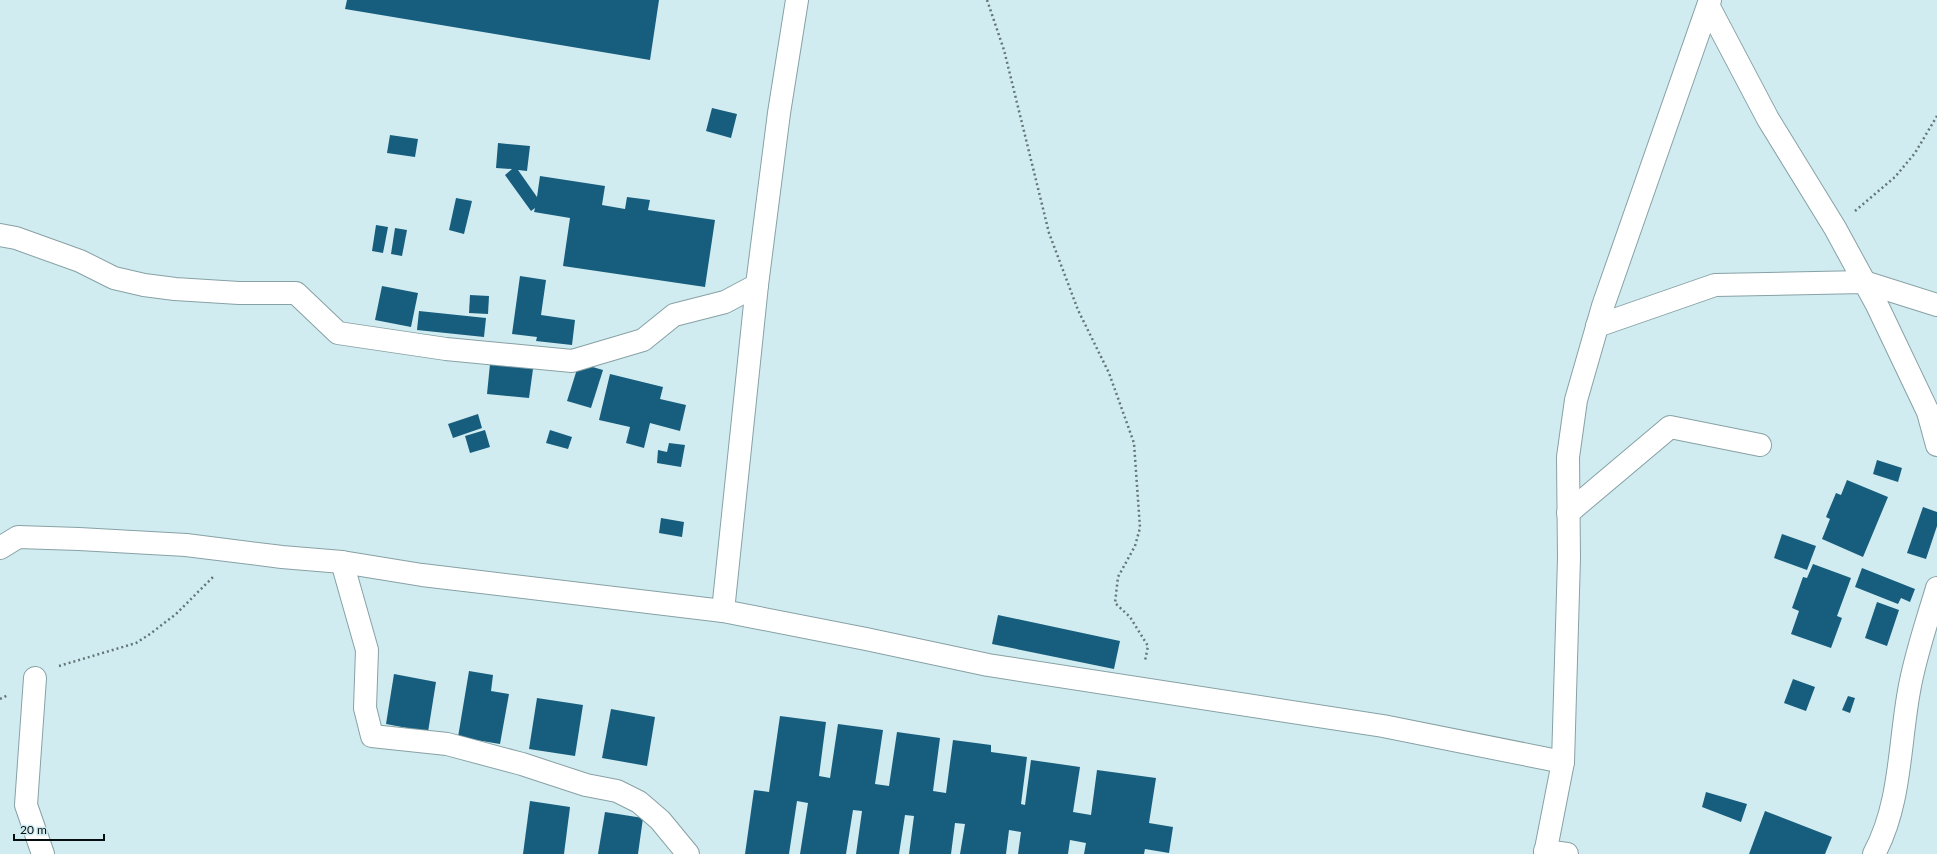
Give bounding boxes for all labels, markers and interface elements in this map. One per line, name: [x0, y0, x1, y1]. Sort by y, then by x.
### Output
scale bar: [14, 816, 104, 842]
text: 20 m: [20, 822, 47, 837]

